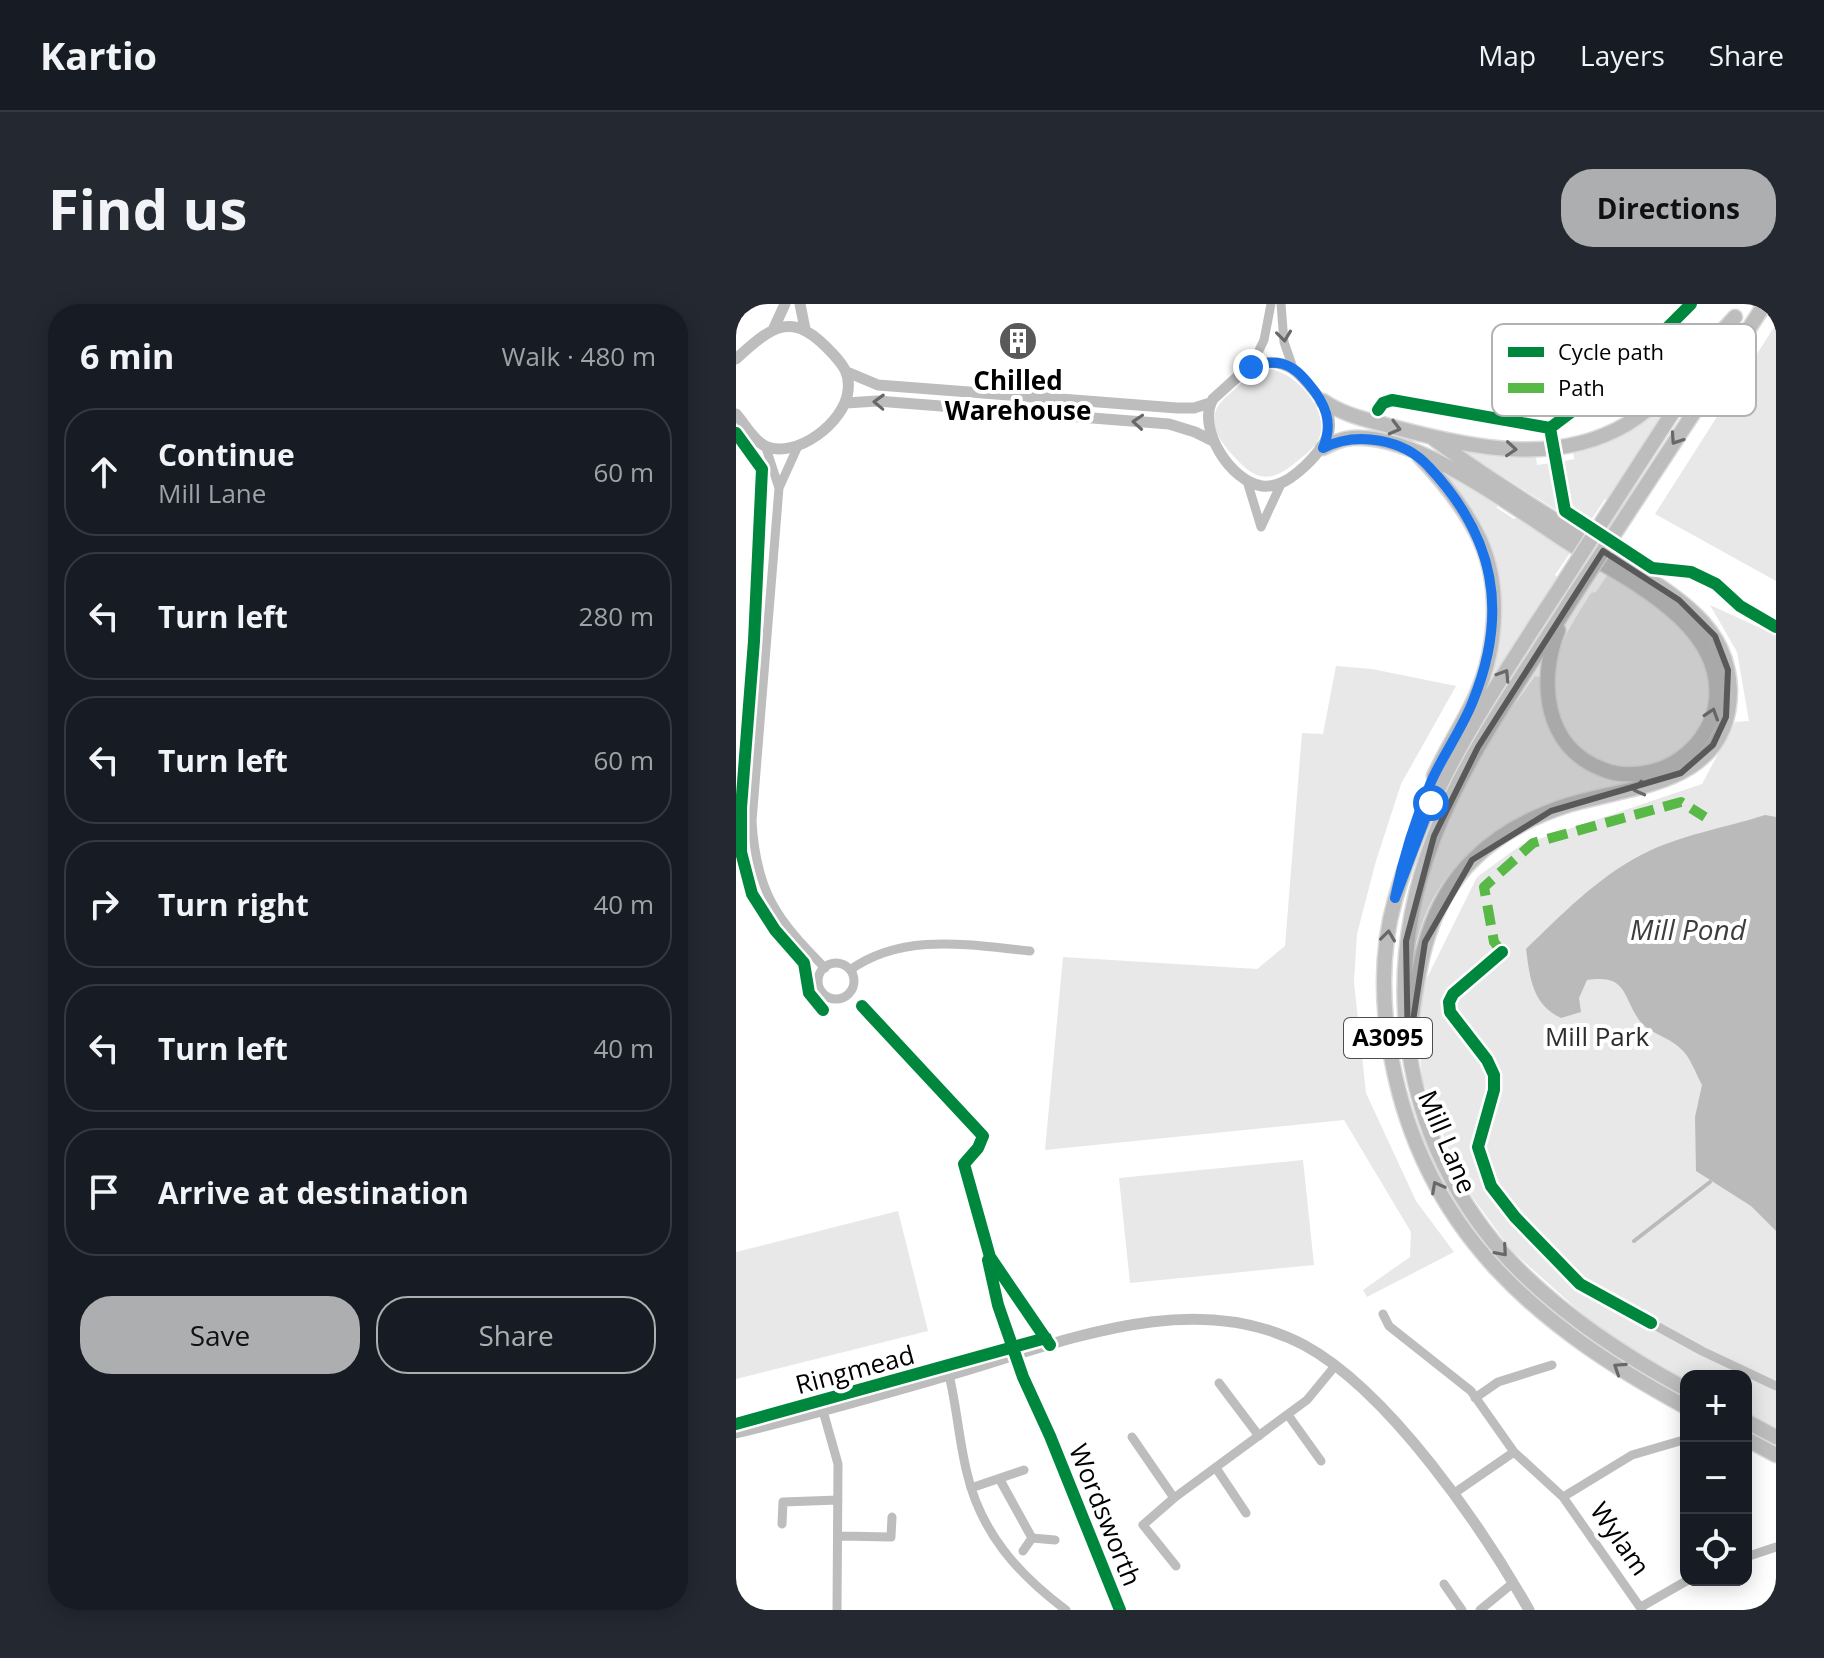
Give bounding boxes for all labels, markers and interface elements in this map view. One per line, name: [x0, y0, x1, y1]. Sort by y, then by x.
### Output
text: Kartio: [40, 29, 157, 81]
text: Map: [1478, 36, 1536, 74]
text: Layers: [1580, 36, 1665, 74]
text: Share: [1709, 36, 1784, 74]
button: Directions: [1561, 169, 1776, 247]
text: Find us: [48, 170, 247, 246]
building icon: Chilled Warehouse: [997, 320, 1039, 362]
legend: [1492, 324, 1756, 416]
one-way arrow: [1276, 330, 1293, 343]
text: 6 min: [80, 333, 174, 379]
text: Cycle path: [1558, 336, 1664, 366]
text: Walk · 480 m: [502, 338, 656, 374]
route end: [1233, 349, 1269, 385]
place label: Chilled Warehouse: [945, 362, 1091, 428]
text: Path: [1558, 372, 1605, 402]
one-way arrow: [872, 393, 885, 411]
one-way arrow: [1131, 414, 1144, 431]
one-way arrow: [1388, 418, 1402, 435]
one-way arrow: [1671, 431, 1686, 445]
text: Continue: [158, 434, 295, 475]
one-way arrow: [1505, 440, 1518, 457]
icon: ahead: [82, 450, 126, 494]
text: 60 m: [593, 454, 654, 490]
text: Mill Lane: [158, 475, 266, 511]
icon: left: [82, 594, 126, 638]
text: Turn left: [158, 596, 288, 637]
text: 280 m: [579, 598, 654, 634]
one-way arrow: [1495, 669, 1510, 683]
one-way arrow: [1702, 708, 1718, 722]
icon: left: [82, 738, 126, 782]
text: Turn left: [158, 740, 288, 781]
text: 60 m: [593, 742, 654, 778]
one-way arrow: [1632, 780, 1646, 797]
route start: [1413, 785, 1449, 821]
icon: right: [82, 882, 126, 926]
text: Turn right: [158, 884, 309, 925]
text: 40 m: [593, 886, 654, 922]
water label: Mill Pond: [1630, 910, 1747, 948]
one-way arrow: [1380, 929, 1397, 942]
road number: A3095: [1344, 1018, 1432, 1058]
park label: Mill Park: [1545, 1018, 1649, 1054]
icon: left: [82, 1026, 126, 1070]
text: Turn left: [158, 1028, 288, 1069]
text: 40 m: [593, 1030, 654, 1066]
street label: Mill Lane: [1410, 1085, 1486, 1199]
icon: arrive: [82, 1170, 126, 1214]
text: Arrive at destination: [158, 1172, 469, 1213]
one-way arrow: [1431, 1181, 1447, 1195]
one-way arrow: [1493, 1241, 1507, 1256]
button: Save: [80, 1296, 360, 1374]
button: Share: [376, 1296, 656, 1374]
street label: Ringmead: [791, 1336, 918, 1402]
one-way arrow: [1613, 1363, 1627, 1378]
map controls: [1680, 1370, 1752, 1586]
button: +: [1680, 1370, 1752, 1442]
street label: Wordsworth: [1061, 1438, 1151, 1591]
button: −: [1680, 1442, 1752, 1514]
street label: Wylam: [1583, 1494, 1659, 1582]
button: locate: [1680, 1514, 1752, 1586]

